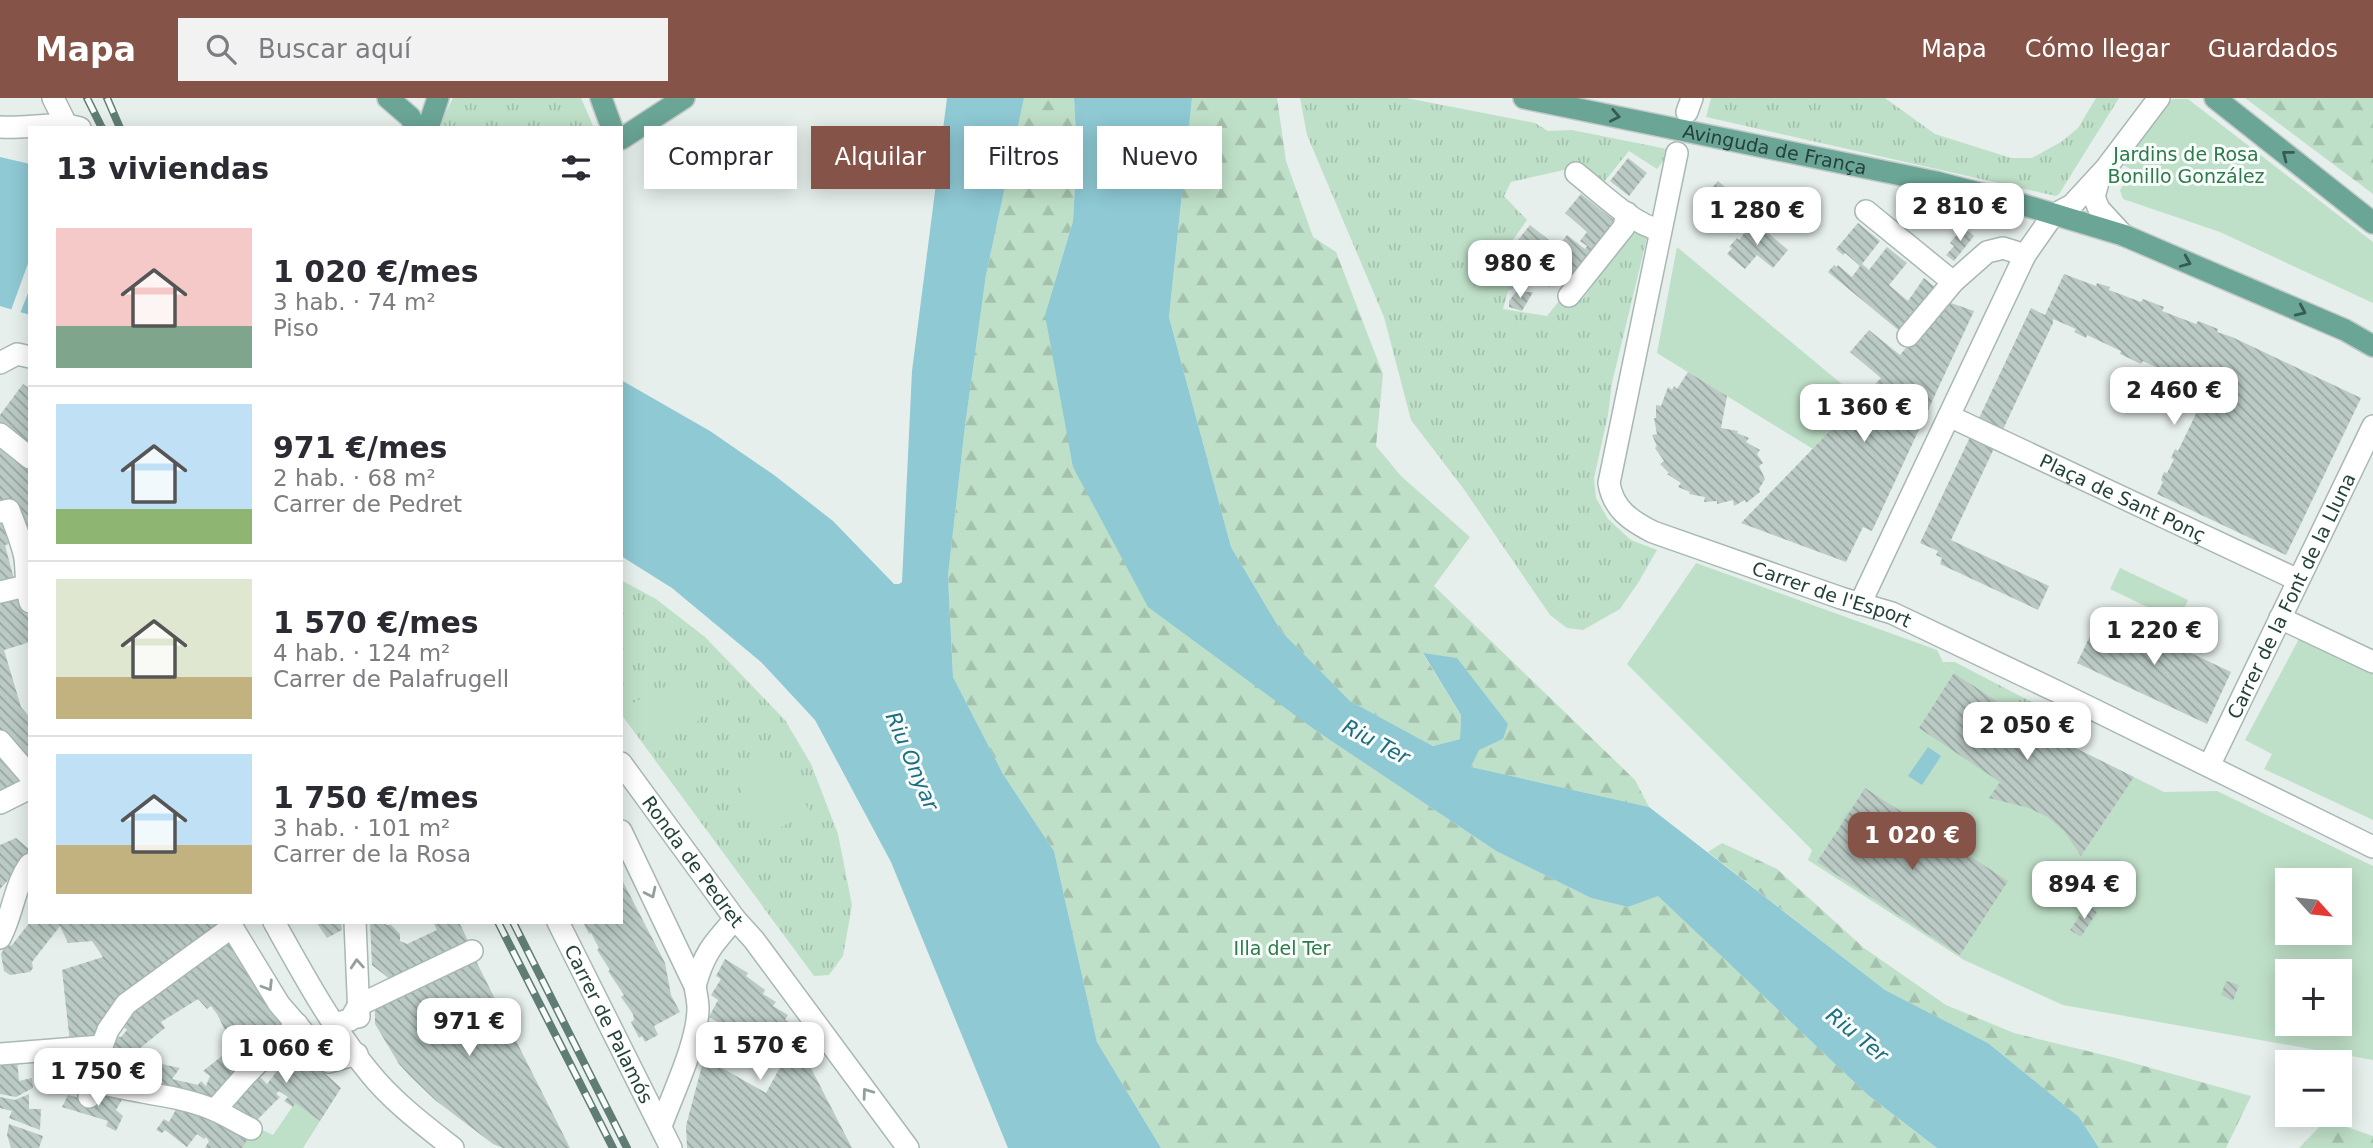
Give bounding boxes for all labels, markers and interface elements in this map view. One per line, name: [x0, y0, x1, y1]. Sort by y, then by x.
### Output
search box: [178, 18, 668, 81]
text: Mapa: [35, 30, 136, 69]
icon: search: [202, 30, 240, 68]
text: Buscar aquí: [258, 34, 411, 64]
text: Mapa: [1921, 35, 1987, 63]
text: Cómo llegar: [2025, 35, 2170, 63]
text: Guardados: [2208, 35, 2338, 63]
one-way arrow: [1609, 108, 1621, 123]
street label: Avinguda de França: [1681, 120, 1869, 179]
chip: Comprar: [644, 126, 797, 189]
chip: Alquilar: [811, 126, 950, 189]
chip: Filtros: [964, 126, 1083, 189]
chip: Nuevo: [1097, 126, 1222, 189]
park label: Jardins de Rosa Bonillo González: [2107, 143, 2265, 187]
icon: filters: [557, 149, 595, 187]
one-way arrow: [2282, 150, 2294, 163]
text: 13 viviendas: [56, 151, 269, 186]
pin: 2 810 €: [1895, 184, 2025, 243]
pin: 1 280 €: [1692, 188, 1822, 247]
text: 2 810 €: [1912, 193, 2008, 219]
text: 1 280 €: [1709, 197, 1805, 223]
pin: 980 €: [1471, 240, 1569, 300]
text: 980 €: [1484, 250, 1556, 276]
one-way arrow: [2179, 253, 2191, 267]
text: 1 020 €/mes: [273, 254, 479, 289]
icon: home: [112, 256, 196, 340]
text: 3 hab. · 74 m²: [273, 289, 436, 315]
one-way arrow: [2294, 303, 2306, 317]
text: Piso: [273, 315, 319, 341]
pin: 2 460 €: [2109, 368, 2239, 427]
text: 2 460 €: [2126, 377, 2222, 403]
pin: 1 360 €: [1799, 384, 1929, 444]
text: 1 360 €: [1816, 394, 1912, 420]
text: 971 €/mes: [273, 430, 447, 465]
icon: home: [112, 432, 196, 516]
street label: Plaça de Sant Ponç: [2036, 449, 2209, 546]
text: 2 hab. · 68 m²: [273, 465, 436, 491]
street label: Carrer de la Font de la Lluna: [2223, 469, 2360, 722]
text: Carrer de Pedret: [273, 491, 462, 517]
street label: Carrer de l'Esport: [1749, 557, 1915, 632]
text: 1 570 €/mes: [273, 605, 479, 640]
icon: home: [112, 607, 196, 691]
pin: 1 220 €: [2089, 608, 2219, 667]
text: 1 220 €: [2106, 617, 2202, 643]
text: 4 hab. · 124 m²: [273, 640, 450, 666]
text: Carrer de Palafrugell: [273, 666, 509, 692]
pin: 2 050 €: [1962, 702, 2092, 762]
water label: Riu Onyar: [881, 708, 944, 815]
text: 2 050 €: [1979, 712, 2075, 738]
water label: Riu Ter: [1338, 714, 1415, 770]
text: 1 750 €/mes: [273, 780, 479, 815]
icon: home: [112, 782, 196, 866]
street label: Ronda de Pedret: [638, 792, 748, 932]
pin: 1 020 €: [1847, 812, 1977, 872]
text: 3 hab. · 101 m²: [273, 815, 450, 841]
text: 1 020 €: [1864, 822, 1960, 848]
text: Carrer de la Rosa: [273, 841, 471, 867]
pin: 894 €: [2035, 862, 2133, 921]
north arrow: [2275, 868, 2352, 945]
map controls: [2275, 868, 2352, 1127]
text: 894 €: [2048, 871, 2120, 897]
one-way arrow: [643, 886, 657, 898]
park label: Illa del Ter: [1234, 937, 1331, 959]
street label: Carrer de Palamós: [560, 941, 658, 1107]
one-way arrow: [350, 958, 365, 969]
button: +: [2275, 959, 2352, 1036]
one-way arrow: [259, 978, 272, 991]
pin: 971 €: [420, 998, 518, 1058]
water label: Riu Ter: [1821, 1003, 1894, 1068]
text: 971 €: [433, 1008, 505, 1034]
pin: 1 570 €: [695, 1023, 825, 1082]
pin: 1 060 €: [221, 1026, 351, 1085]
text: 1 570 €: [712, 1032, 808, 1058]
text: 1 060 €: [238, 1035, 334, 1061]
pin: 1 750 €: [33, 1048, 163, 1108]
button: −: [2275, 1050, 2352, 1127]
text: 1 750 €: [50, 1058, 146, 1084]
one-way arrow: [863, 1088, 875, 1101]

